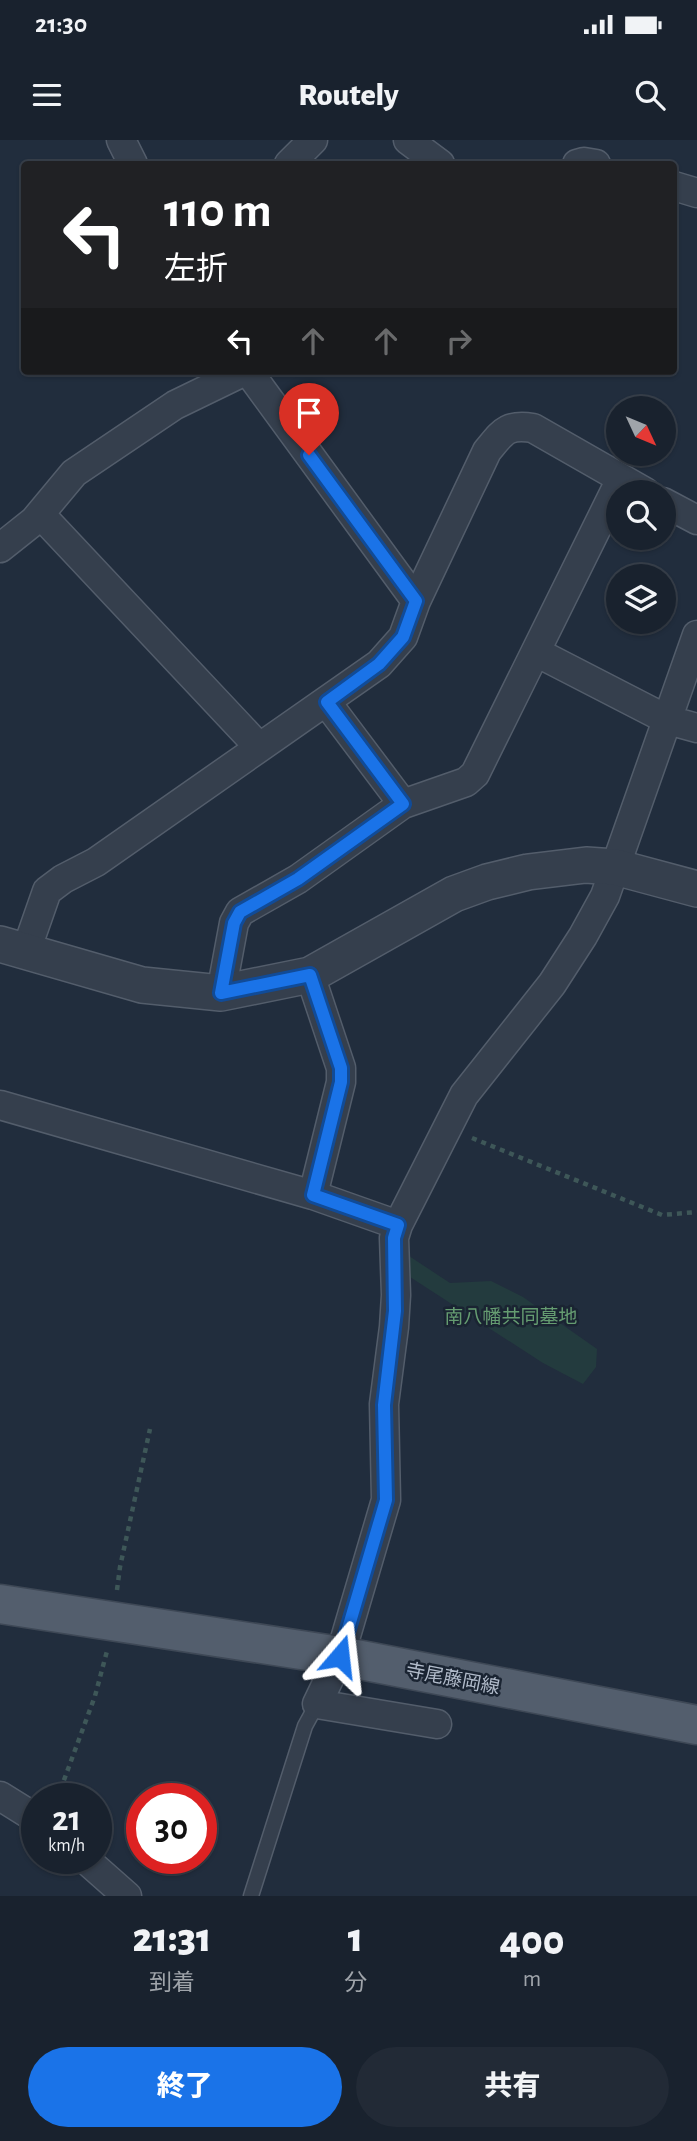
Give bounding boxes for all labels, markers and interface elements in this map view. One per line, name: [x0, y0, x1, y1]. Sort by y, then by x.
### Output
text: 21:30: [35, 11, 87, 37]
icon: menu: [28, 76, 66, 114]
icon: search: [631, 76, 669, 114]
text: Routely: [298, 79, 399, 111]
text: 110 m: [164, 187, 272, 236]
icon: left: [49, 189, 140, 280]
text: 左折: [164, 253, 228, 285]
icon: left: [221, 322, 259, 360]
icon: ahead: [294, 322, 332, 360]
icon: ahead: [367, 322, 405, 360]
icon: right: [440, 322, 478, 360]
pin: [279, 383, 339, 455]
icon: arrive: [290, 394, 328, 432]
north arrow: [606, 396, 676, 466]
map controls: [606, 396, 676, 634]
button: search: [606, 480, 676, 550]
button: layers: [606, 564, 676, 634]
park label: 南八幡共同墓地: [444, 1306, 578, 1327]
position arrow: [303, 1619, 377, 1693]
street label: 寺尾藤岡線: [404, 1659, 502, 1698]
speed limit sign: 30: [126, 1783, 217, 1874]
text: 21: [52, 1802, 81, 1837]
text: km/h: [48, 1837, 85, 1855]
text: 21:31: [132, 1917, 212, 1959]
text: 1: [348, 1917, 363, 1959]
text: 400: [499, 1920, 565, 1962]
text: m: [523, 1968, 541, 1991]
text: 到着: [149, 1972, 195, 1995]
text: 分: [344, 1972, 367, 1995]
button: 終了: [28, 2047, 342, 2127]
button: 共有: [356, 2047, 669, 2127]

